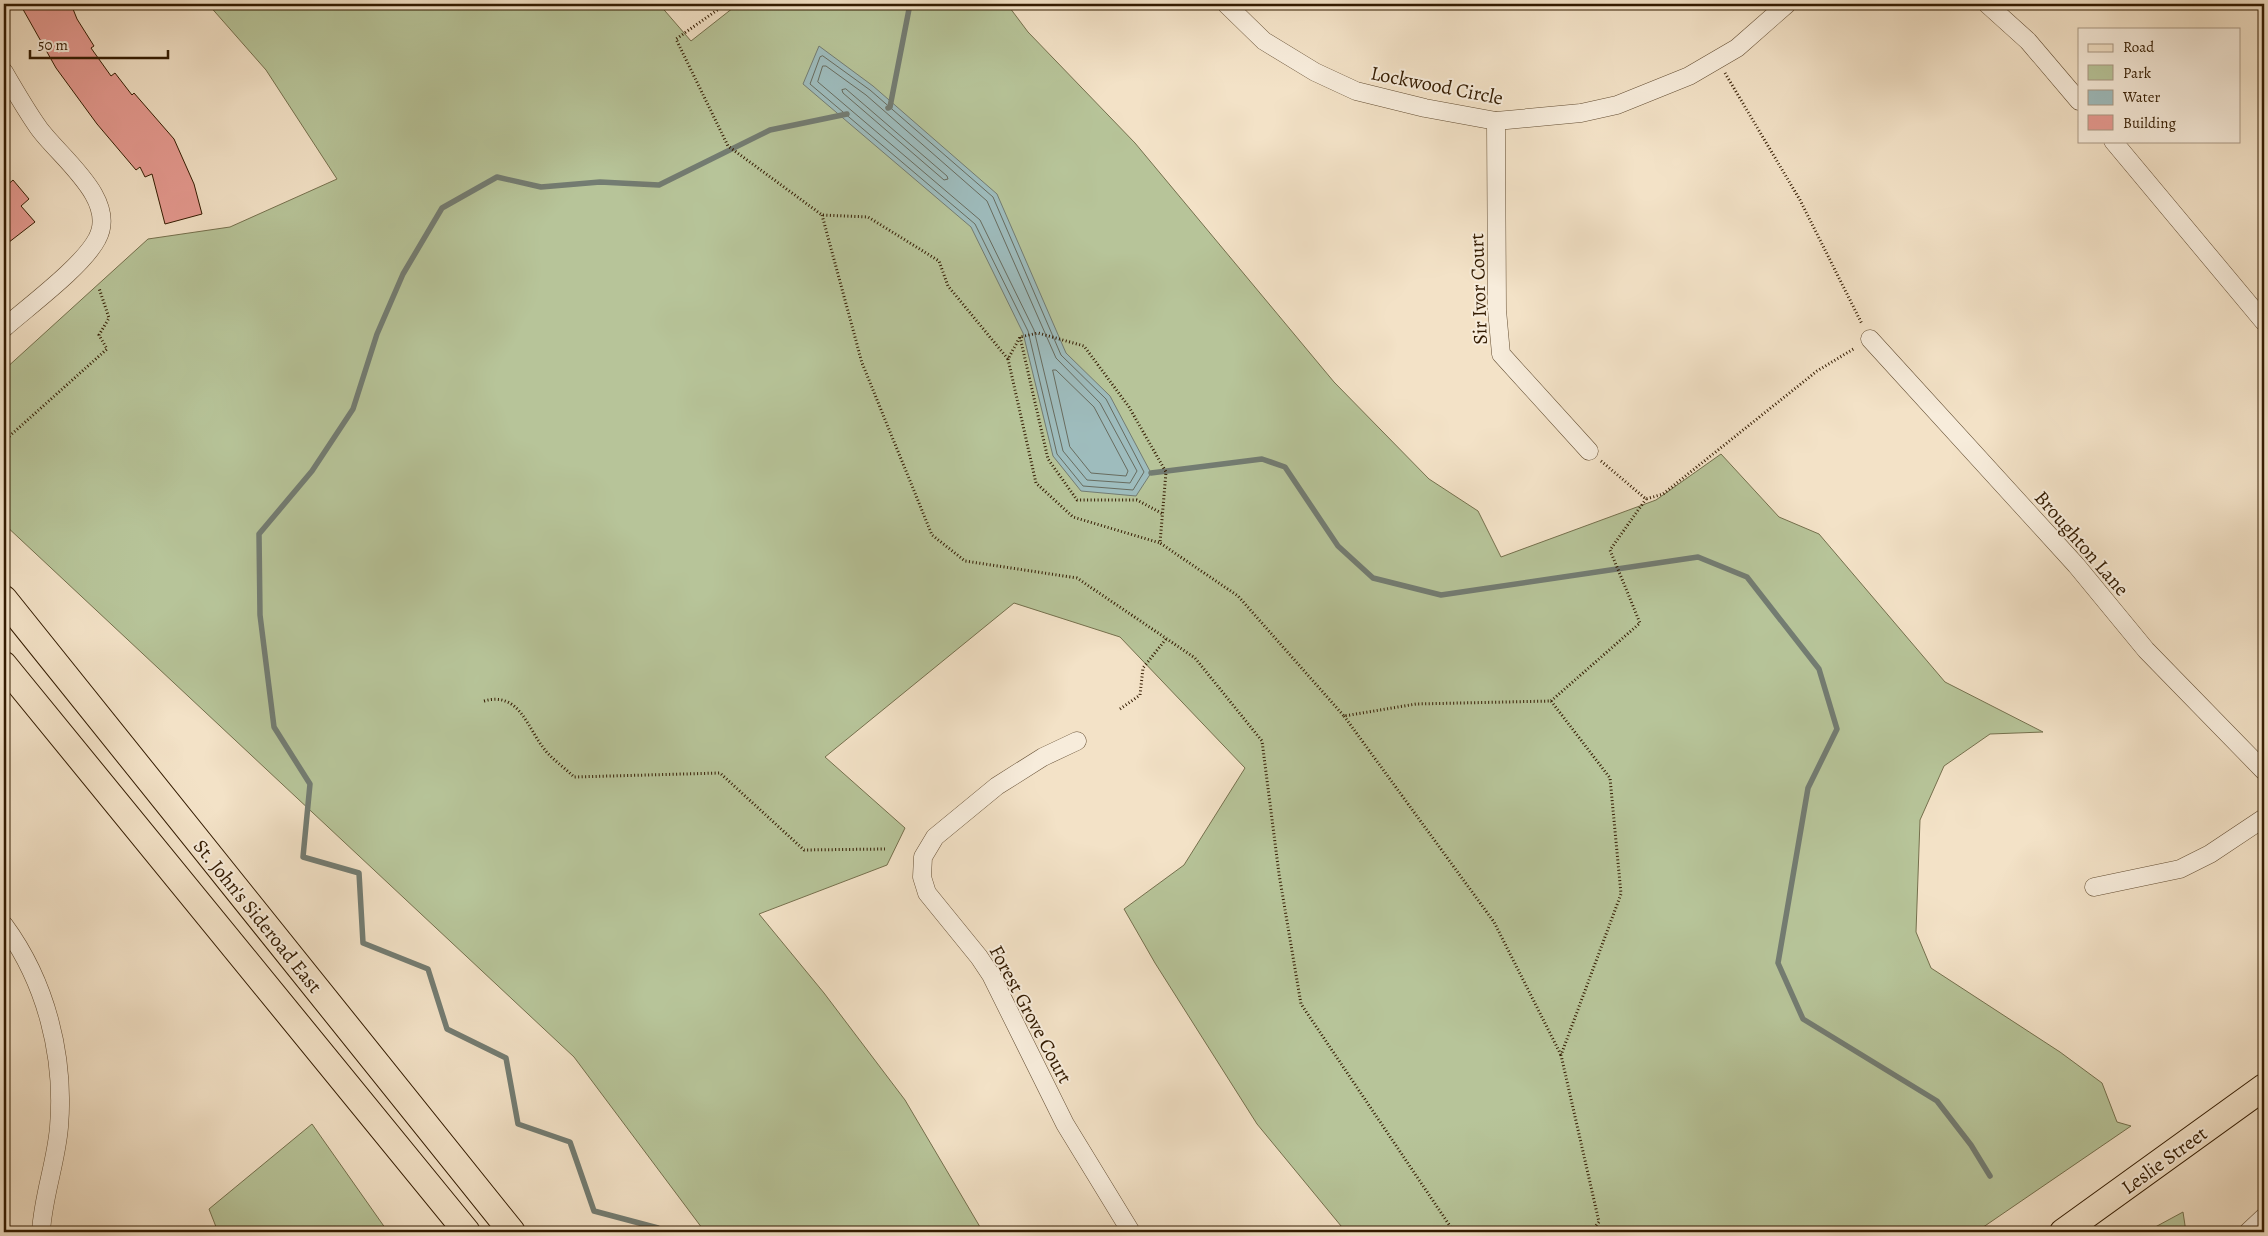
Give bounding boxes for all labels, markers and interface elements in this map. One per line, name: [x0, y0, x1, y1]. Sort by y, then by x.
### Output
scale bar: [30, 28, 168, 60]
legend: [2078, 28, 2240, 142]
text: 50 m: [38, 35, 68, 55]
text: Road: [2123, 37, 2155, 57]
street label: Lockwood Circle: [1368, 59, 1506, 112]
text: Park: [2123, 63, 2152, 83]
text: Water: [2122, 87, 2160, 107]
text: Building: [2123, 113, 2176, 133]
street label: Sir Ivor Court: [1463, 232, 1494, 345]
street label: Broughton Lane: [2028, 485, 2135, 602]
street label: St. John's Sideroad East: [187, 834, 328, 999]
street label: Forest Grove Court: [983, 940, 1079, 1088]
street label: Leslie Street: [2116, 1120, 2213, 1201]

